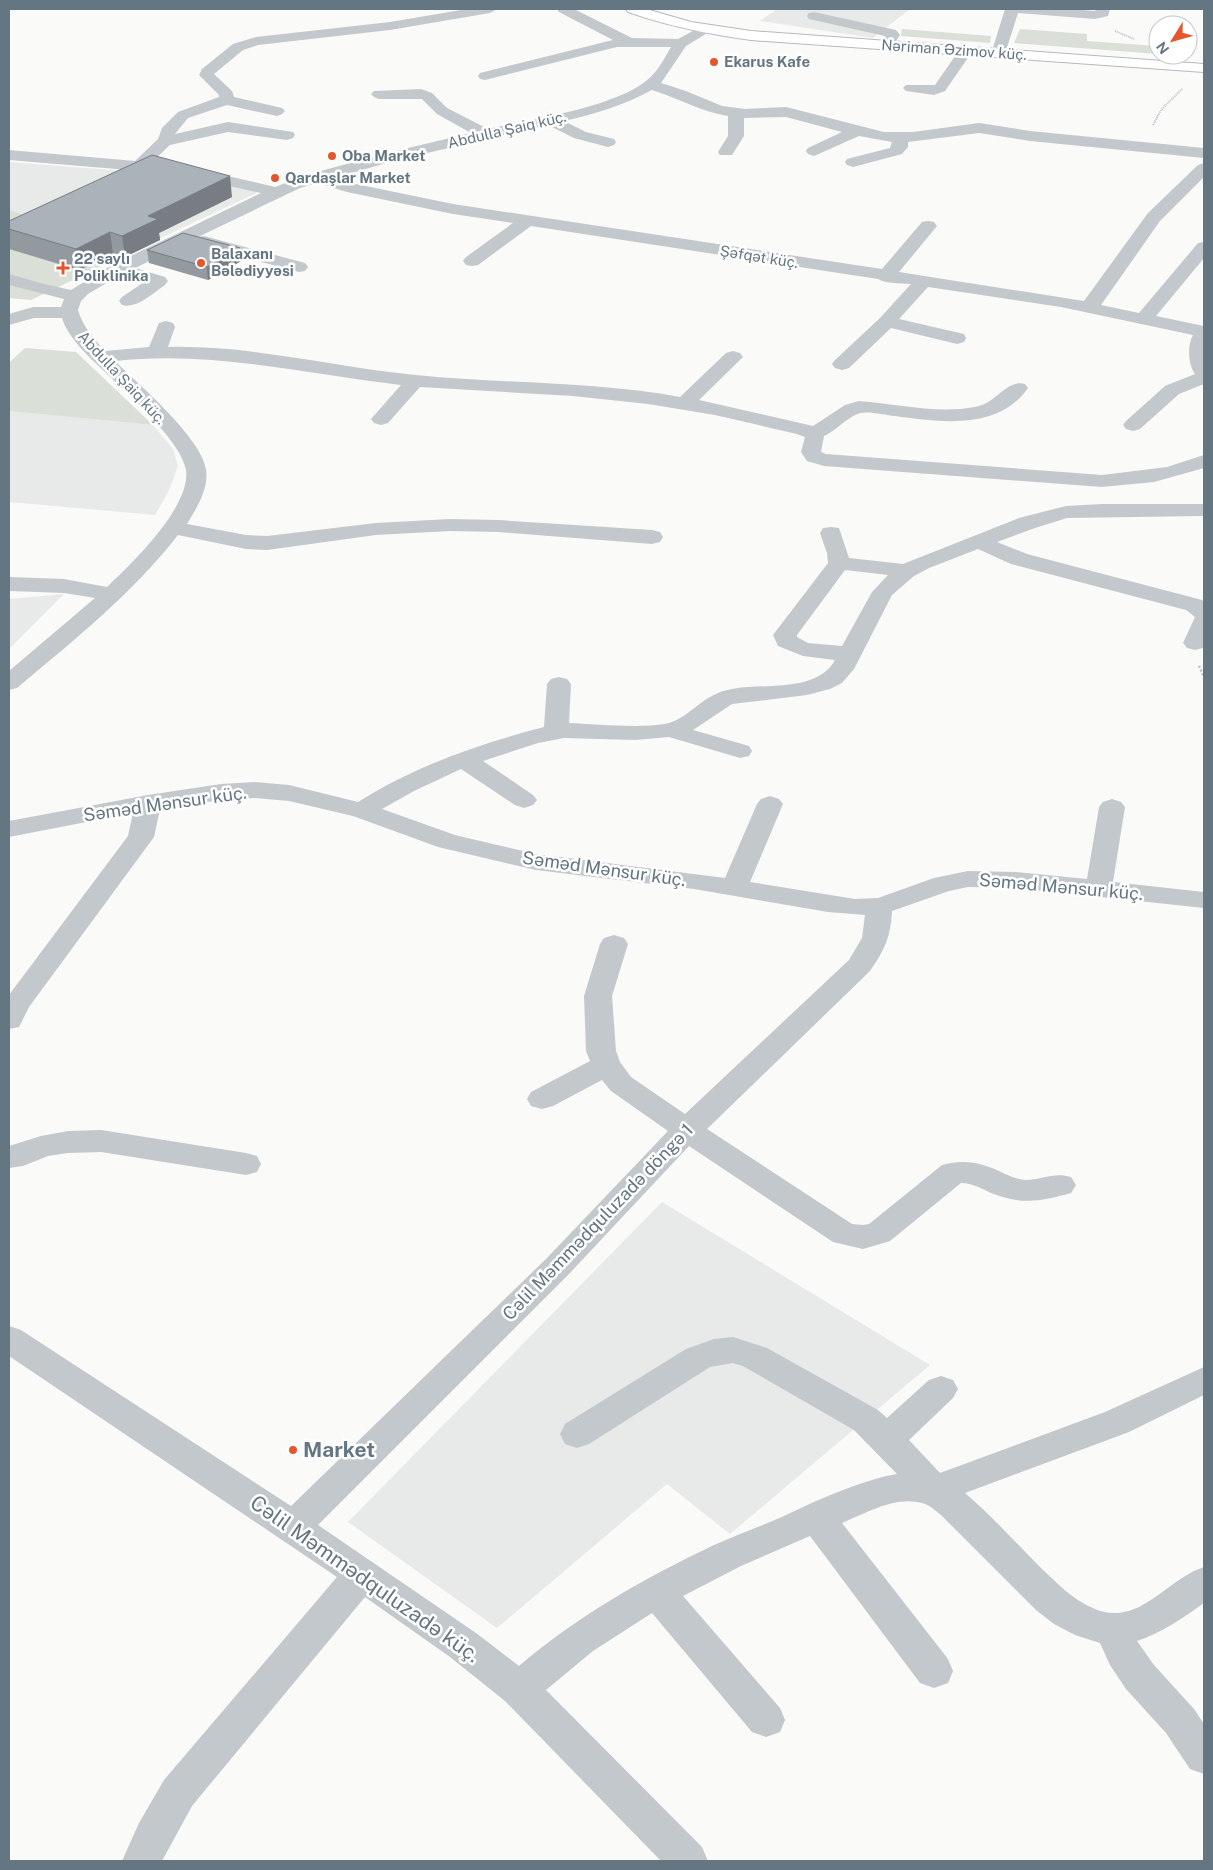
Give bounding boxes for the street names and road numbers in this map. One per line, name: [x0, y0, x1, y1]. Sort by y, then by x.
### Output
street label: Nəriman Əzimov küç.: [881, 36, 1027, 63]
street label: Abdulla Şaiq küç.: [446, 108, 568, 151]
street label: Şəfqət küç.: [719, 242, 799, 271]
street label: Abdulla Şaiq küç.: [75, 328, 170, 428]
street label: Səməd Mənsur küç.: [82, 782, 248, 825]
street label: Səməd Mənsur küç.: [521, 847, 687, 890]
street label: Səməd Mənsur küç.: [978, 869, 1144, 904]
street label: Cəlil Məmmədquluzadə döngə 1: [498, 1119, 697, 1324]
street label: Cəlil Məmmədquluzadə küç.: [246, 1490, 485, 1668]

